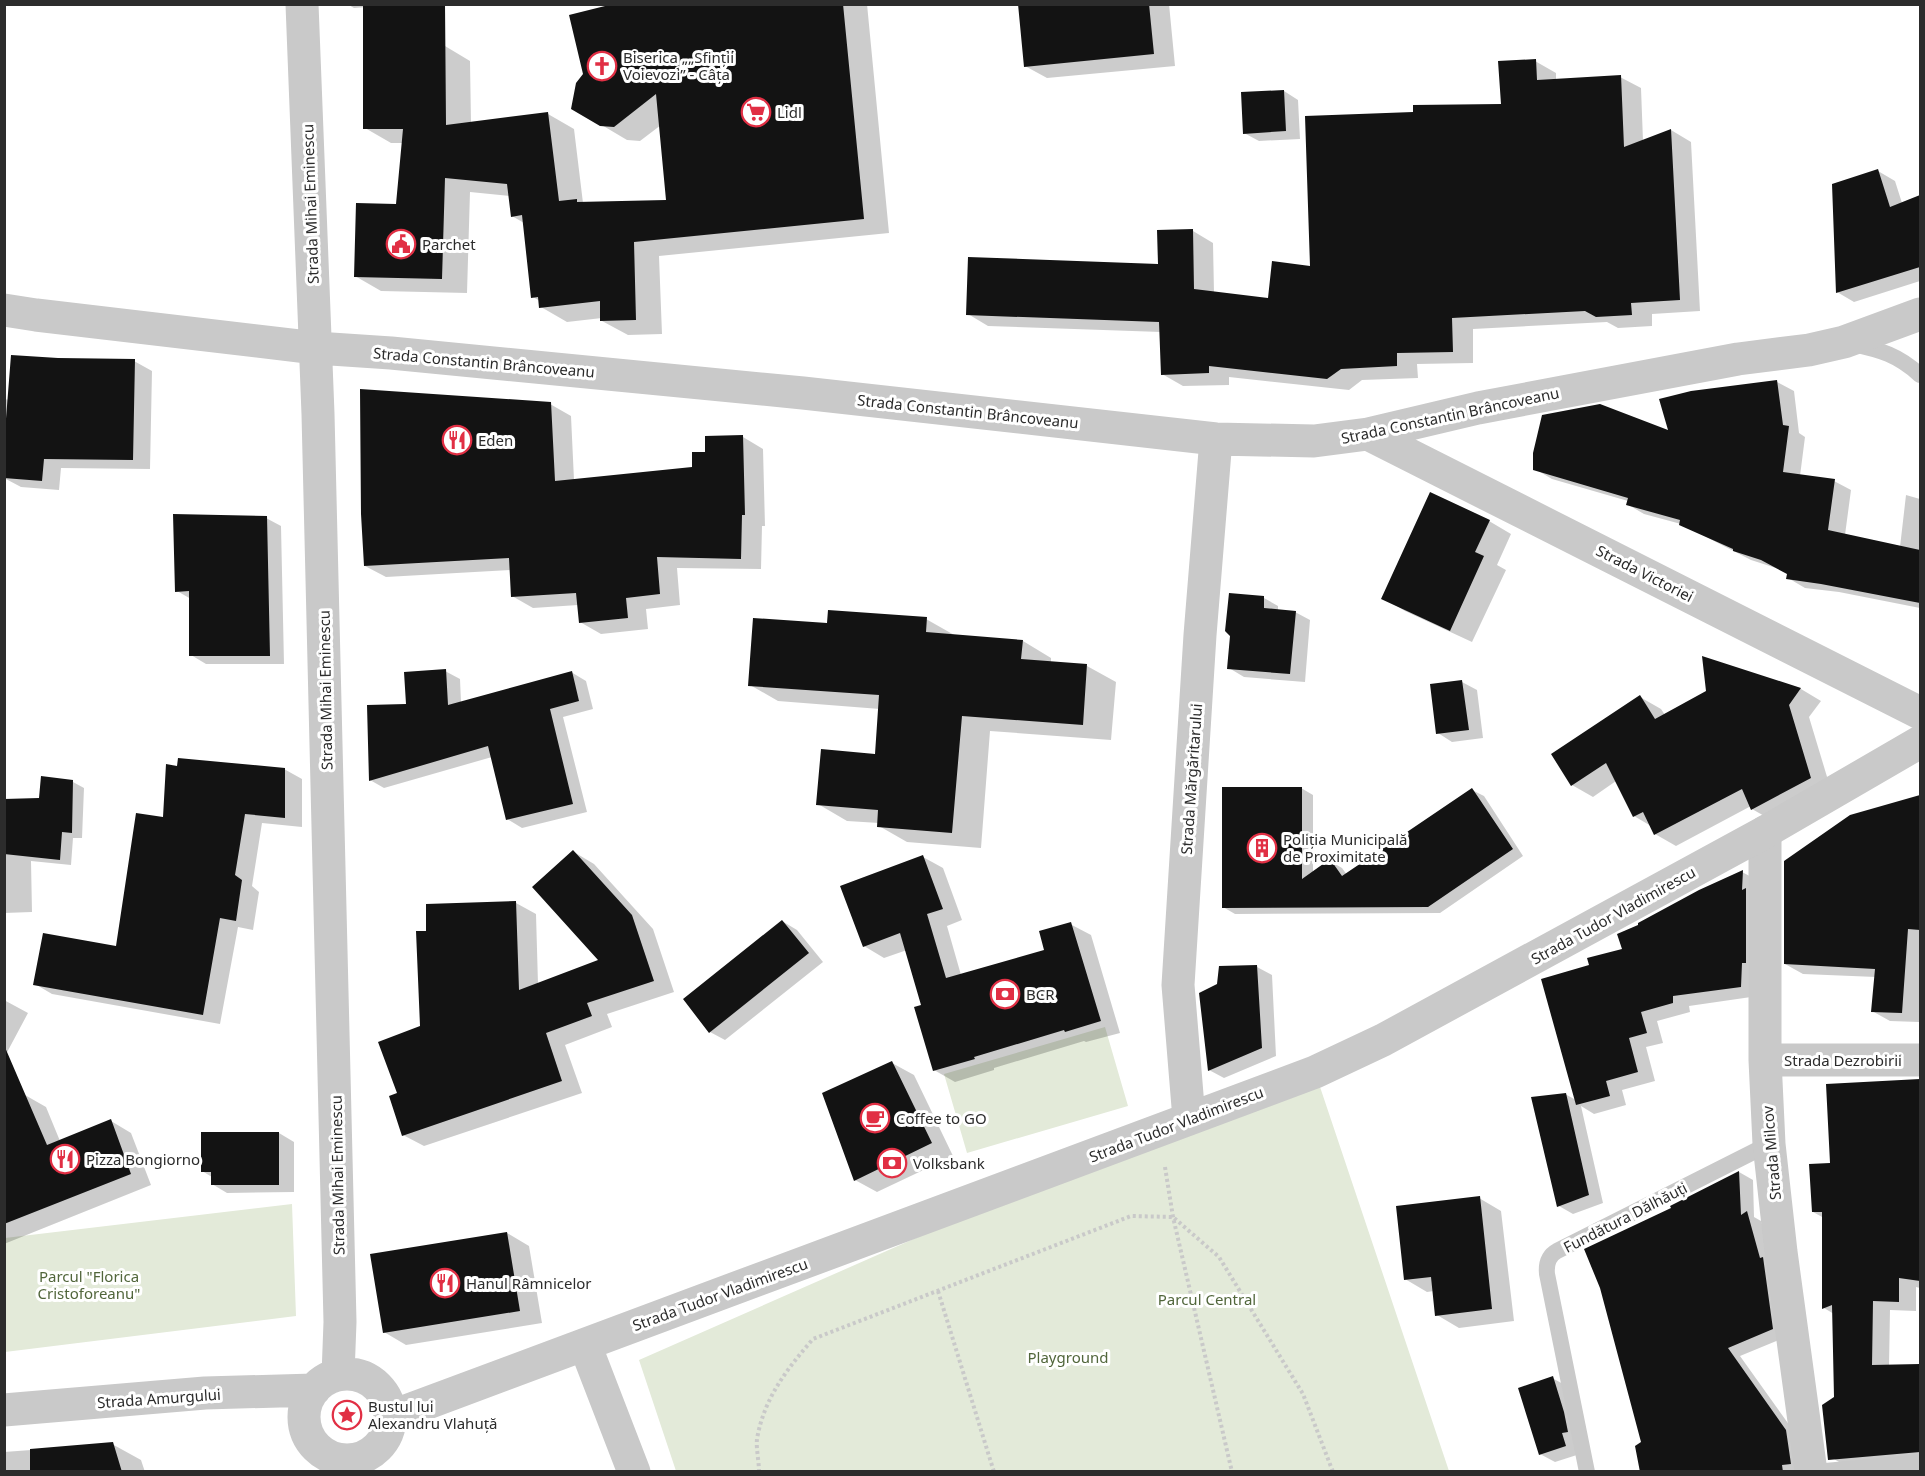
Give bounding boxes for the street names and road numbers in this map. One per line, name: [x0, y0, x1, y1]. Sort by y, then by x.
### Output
street label: Strada Mihai Eminescu: [297, 124, 323, 284]
street label: Strada Constantin Brâncoveanu: [372, 342, 596, 382]
street label: Strada Constantin Brâncoveanu: [1339, 382, 1561, 448]
street label: Strada Constantin Brâncoveanu: [856, 389, 1080, 433]
street label: Strada Victoriei: [1593, 540, 1697, 606]
street label: Strada Mihai Eminescu: [314, 610, 336, 770]
street label: Strada Mărgăritarului: [1176, 703, 1206, 855]
street label: Strada Tudor Vladimirescu: [1527, 861, 1699, 969]
street label: Strada Dezrobirii: [1784, 1050, 1902, 1070]
street label: Strada Tudor Vladimirescu: [1086, 1082, 1266, 1166]
street label: Strada Mihai Eminescu: [326, 1095, 348, 1255]
street label: Strada Milcov: [1757, 1105, 1785, 1201]
street label: Fundătura Dălhăuți: [1560, 1177, 1690, 1257]
street label: Strada Tudor Vladimirescu: [630, 1253, 810, 1335]
street label: Strada Amurgului: [96, 1384, 222, 1412]

